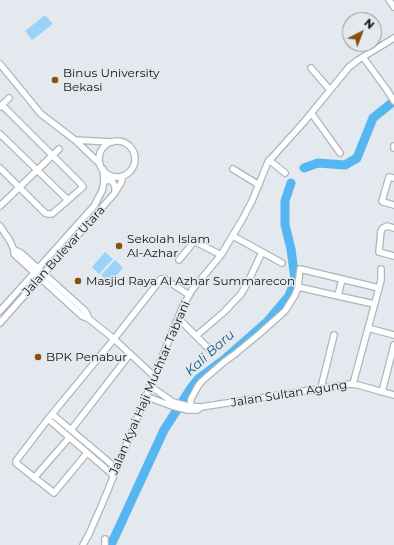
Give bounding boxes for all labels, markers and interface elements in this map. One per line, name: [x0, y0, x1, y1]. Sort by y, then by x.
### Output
north arrow: [342, 12, 382, 52]
text: N: [361, 16, 377, 32]
place label: Binus University Bekasi: [63, 66, 160, 94]
marker: Binus University Bekasi: [50, 75, 60, 85]
street label: Jalan Bulevar Utara: [20, 203, 108, 299]
place label: Sekolah Islam Al-Azhar: [127, 232, 210, 260]
marker: Sekolah Islam Al-Azhar: [114, 241, 124, 251]
place label: Masjid Raya Al Azhar Summarecon: [86, 274, 295, 288]
marker: Masjid Raya Al Azhar Summarecon: [73, 276, 83, 286]
street label: Jalan Kyai Haji Muchtar Tabrani: [107, 299, 193, 477]
water label: Kali Baru: [182, 327, 238, 379]
place label: BPK Penabur: [46, 350, 127, 364]
marker: BPK Penabur: [33, 352, 43, 362]
street label: Jalan Sultan Agung: [230, 378, 348, 410]

